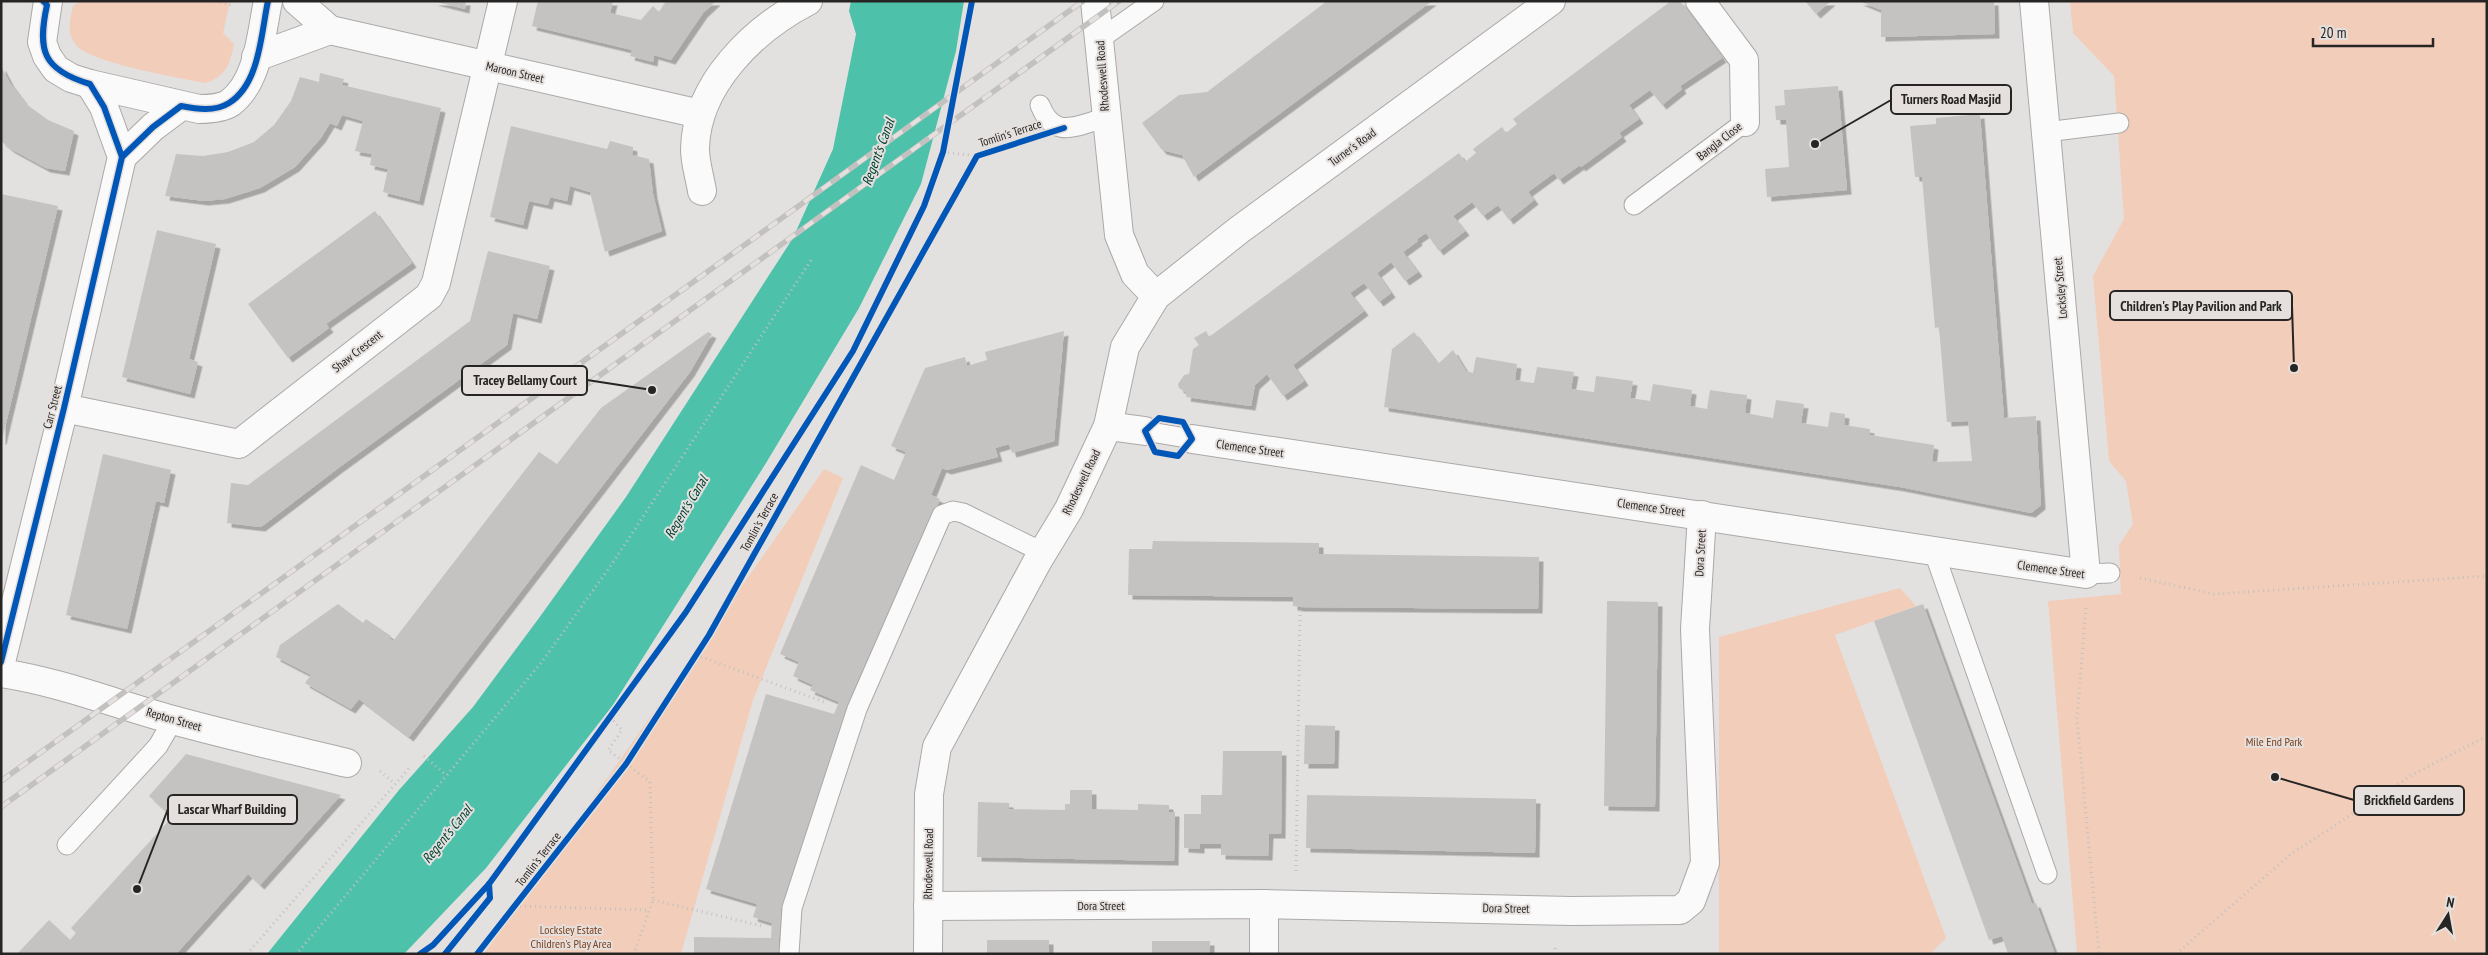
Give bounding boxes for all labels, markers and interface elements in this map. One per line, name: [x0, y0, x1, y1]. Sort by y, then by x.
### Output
scale bar: [2313, 15, 2433, 47]
text: 20 m: [2320, 23, 2346, 42]
street label: Rhodeswell Road: [1092, 40, 1112, 112]
street label: Maroon Street: [485, 58, 546, 86]
callout: Turners Road Masjid: [1891, 85, 2011, 114]
text: Turners Road Masjid: [1901, 90, 2001, 108]
water label: Regent's Canal: [858, 114, 899, 188]
street label: Tomlin's Terrace: [977, 116, 1043, 150]
street label: Bangla Close: [1693, 119, 1745, 163]
street label: Turner's Road: [1325, 125, 1379, 169]
street label: Locksley Street: [2050, 256, 2070, 319]
callout: Children's Play Pavilion and Park: [2110, 291, 2292, 320]
text: Children's Play Pavilion and Park: [2120, 297, 2282, 315]
street label: Shaw Crescent: [329, 326, 386, 375]
callout: Tracey Bellamy Court: [462, 366, 587, 395]
text: Tracey Bellamy Court: [473, 371, 577, 389]
street label: Carr Street: [39, 383, 65, 430]
street label: Clemence Street: [1215, 436, 1285, 460]
street label: Rhodeswell Road: [1059, 447, 1103, 517]
water label: Regent's Canal: [660, 471, 713, 542]
street label: Tomlin's Terrace: [737, 490, 781, 554]
street label: Clemence Street: [1616, 495, 1686, 519]
street label: Dora Street: [1691, 528, 1709, 577]
street label: Clemence Street: [2016, 557, 2086, 581]
street label: Repton Street: [145, 704, 204, 734]
park label: Mile End Park: [2246, 734, 2303, 749]
callout: Brickfield Gardens: [2354, 786, 2464, 815]
text: Brickfield Gardens: [2364, 791, 2454, 809]
callout: Lascar Wharf Building: [168, 795, 297, 824]
text: Lascar Wharf Building: [178, 800, 286, 818]
water label: Regent's Canal: [418, 800, 477, 867]
street label: Rhodeswell Road: [920, 828, 936, 900]
street label: Tomlin's Terrace: [512, 829, 564, 889]
north arrow: [2423, 890, 2473, 940]
text: N: [2445, 893, 2456, 912]
street label: Dora Street: [1078, 898, 1125, 913]
street label: Dora Street: [1482, 900, 1530, 916]
park label: Locksley Estate Children's Play Area: [530, 922, 612, 951]

